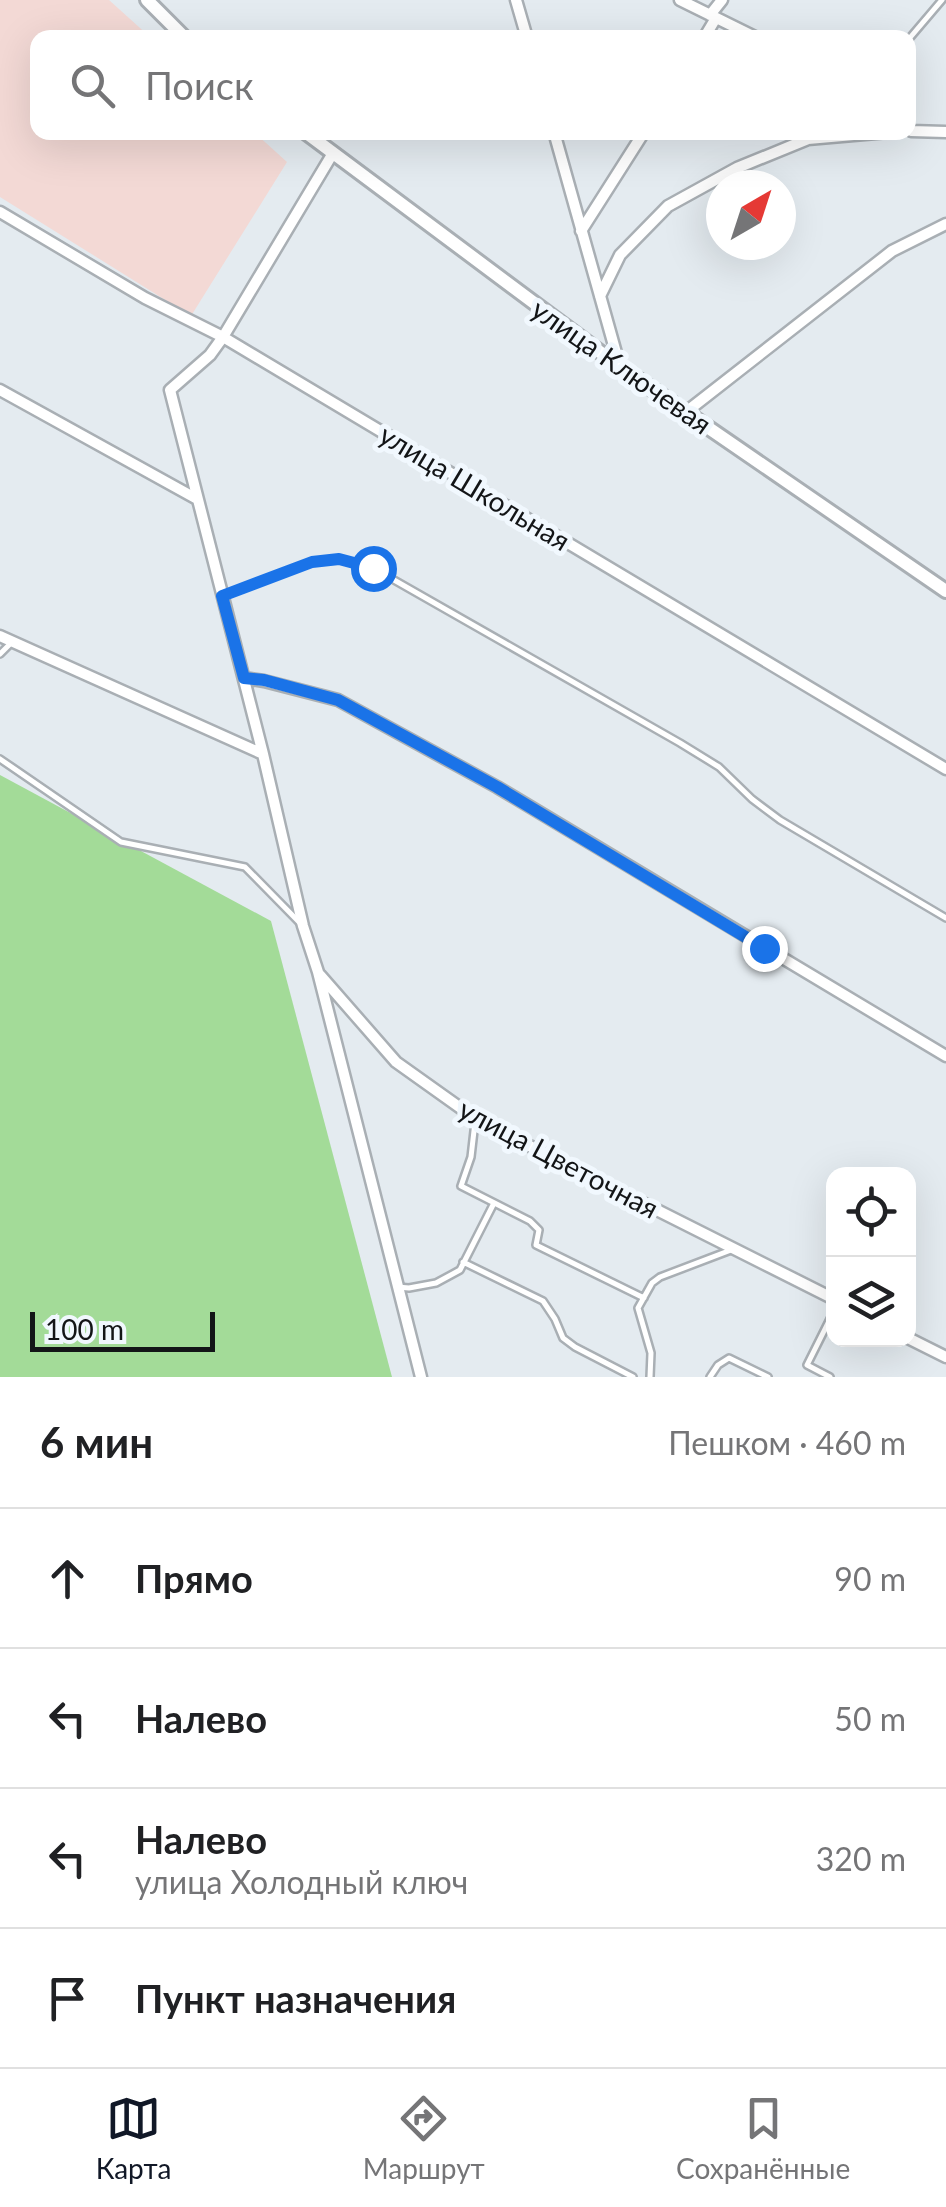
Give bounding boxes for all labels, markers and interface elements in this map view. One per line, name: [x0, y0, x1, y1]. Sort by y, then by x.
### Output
search box: [30, 30, 916, 140]
icon: search: [65, 58, 120, 113]
text: Поиск: [145, 62, 254, 108]
north arrow: [706, 170, 796, 260]
street label: улица Ключевая: [526, 291, 718, 441]
street label: улица Школьная: [374, 417, 576, 557]
route start: [351, 546, 397, 592]
route end: [742, 926, 788, 972]
street label: улица Цветочная: [453, 1091, 665, 1225]
map controls: [826, 1167, 916, 1347]
button: locate: [826, 1167, 916, 1257]
button: layers: [826, 1257, 916, 1347]
scale bar: [30, 1307, 215, 1352]
text: 100 m: [45, 1312, 124, 1346]
text: 6 мин: [40, 1417, 153, 1467]
text: Пешком · 460 m: [668, 1423, 906, 1462]
icon: ahead: [40, 1551, 95, 1606]
text: Прямо: [135, 1555, 253, 1601]
text: 90 m: [834, 1559, 906, 1598]
icon: left: [40, 1691, 95, 1746]
text: Налево: [135, 1695, 267, 1741]
text: 50 m: [834, 1699, 906, 1738]
text: Налево: [135, 1816, 267, 1862]
icon: left: [40, 1831, 95, 1886]
text: 320 m: [816, 1839, 906, 1878]
text: улица Холодный ключ: [135, 1862, 468, 1901]
icon: arrive: [40, 1971, 95, 2026]
text: Пункт назначения: [135, 1975, 456, 2021]
tab: Карта: [96, 2091, 171, 2185]
tab: Маршрут: [363, 2091, 485, 2185]
tab: Сохранённые: [676, 2091, 850, 2185]

